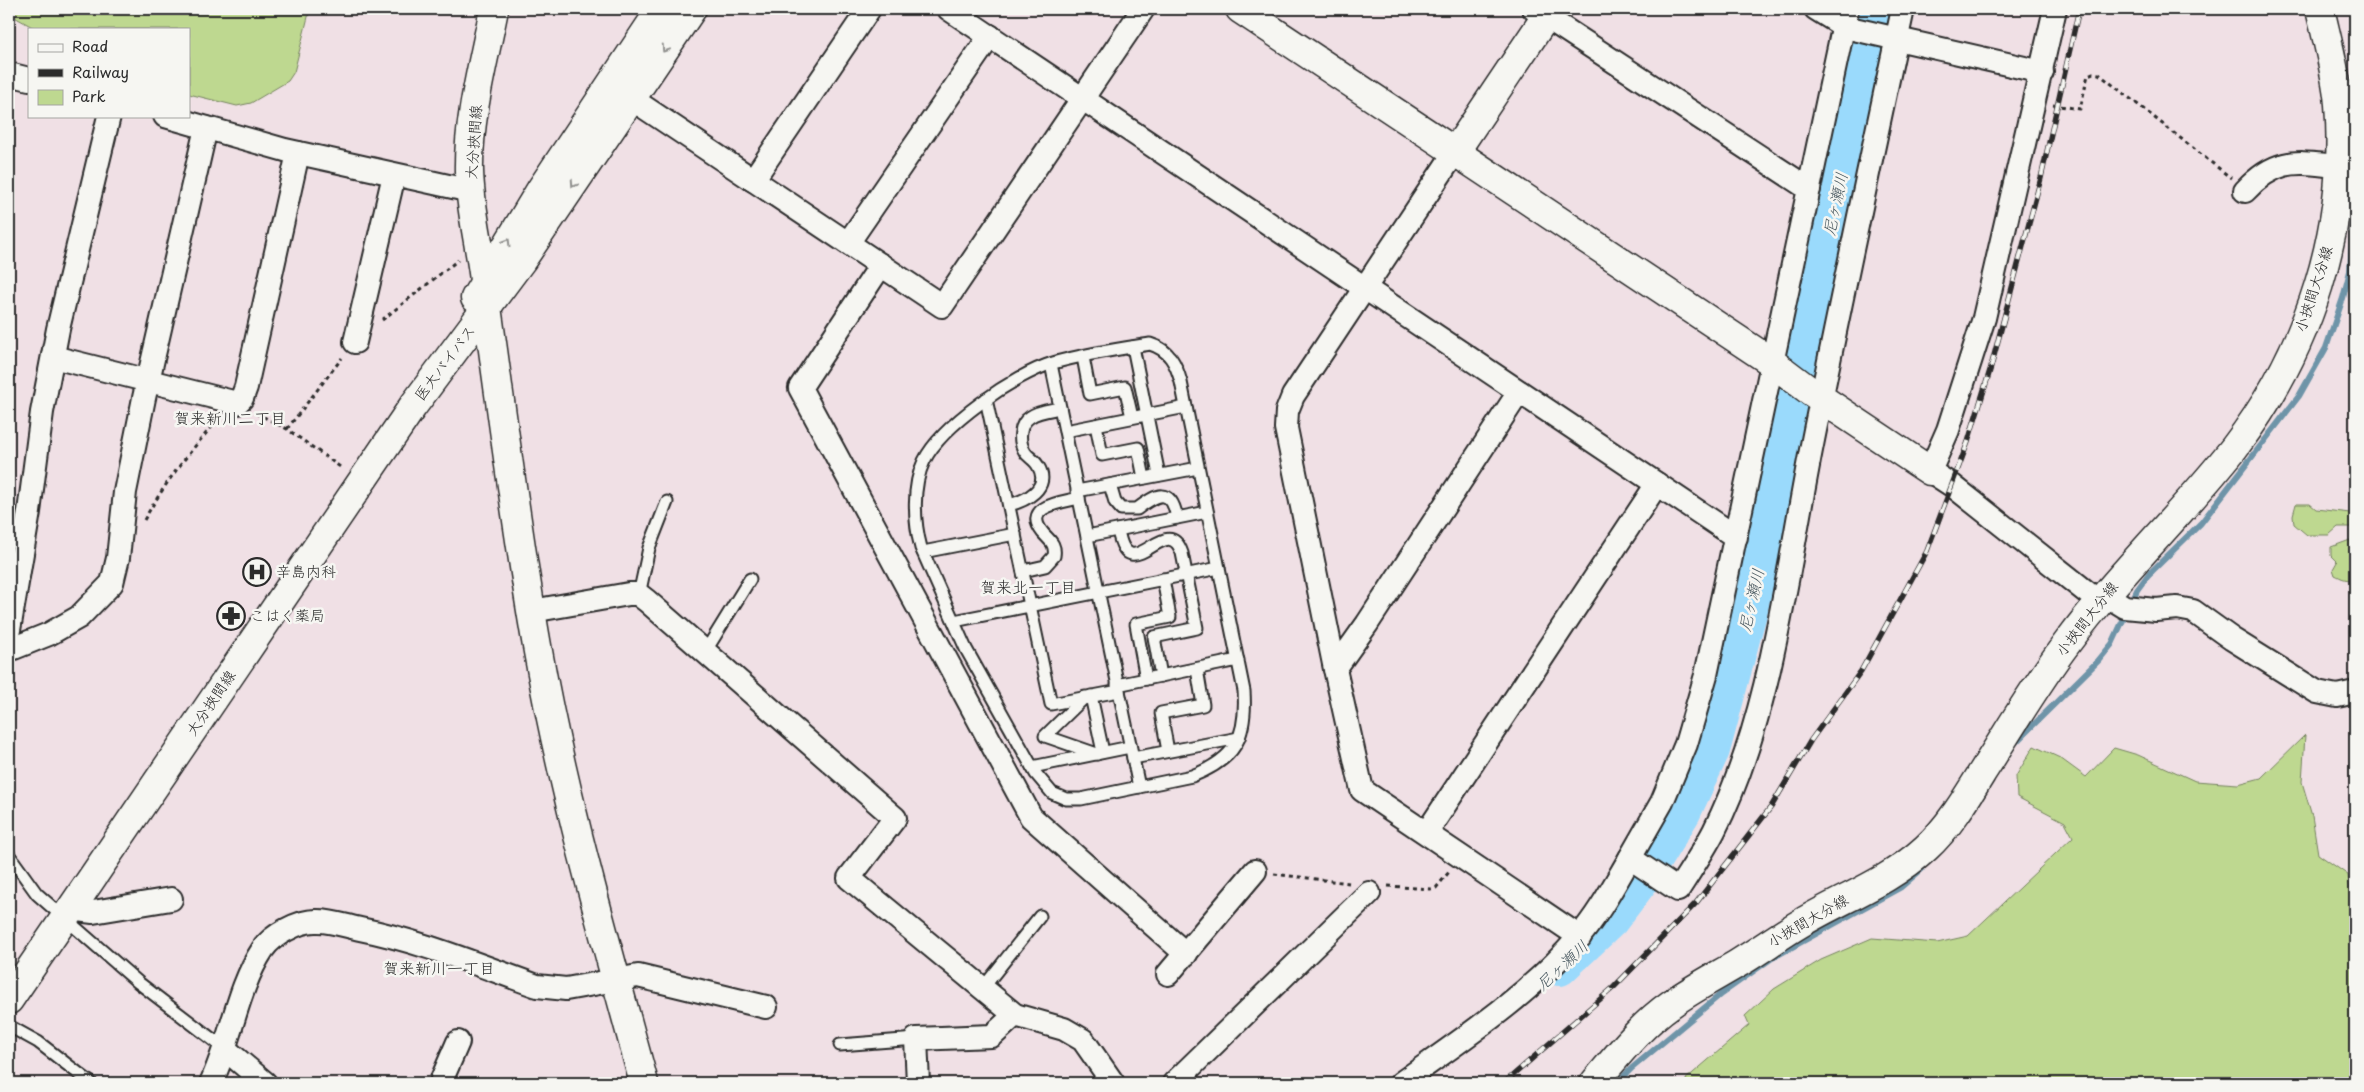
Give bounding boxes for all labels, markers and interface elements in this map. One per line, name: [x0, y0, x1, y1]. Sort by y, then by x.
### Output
legend: [28, 28, 190, 118]
text: Road: [72, 34, 108, 57]
one-way arrow: [662, 44, 671, 53]
text: Railway: [72, 60, 129, 83]
text: Park: [72, 84, 106, 107]
street label: 大分挾間線: [458, 104, 487, 180]
water label: 尼ヶ瀬川: [1816, 170, 1852, 238]
one-way arrow: [571, 178, 580, 188]
one-way arrow: [501, 239, 511, 248]
street label: 小挾間大分線: [2288, 242, 2337, 335]
street label: 医大バイパス: [408, 319, 480, 405]
district label: 賀来新川二丁目: [174, 405, 286, 429]
hospital icon: 辛島内科: [242, 557, 272, 587]
place label: 辛島内科: [276, 559, 336, 582]
water label: 尼ヶ瀬川: [1731, 566, 1769, 634]
district label: 賀来北一丁目: [980, 574, 1076, 598]
street label: 小挾間大分線: [2049, 576, 2123, 661]
pharmacy icon: こはく薬局: [216, 601, 246, 631]
place label: こはく薬局: [250, 603, 325, 626]
street label: 大分挾間線: [179, 665, 240, 740]
street label: 小挾間大分線: [1763, 887, 1852, 952]
water label: 尼ヶ瀬川: [1530, 934, 1593, 995]
district label: 賀来新川一丁目: [383, 955, 495, 979]

